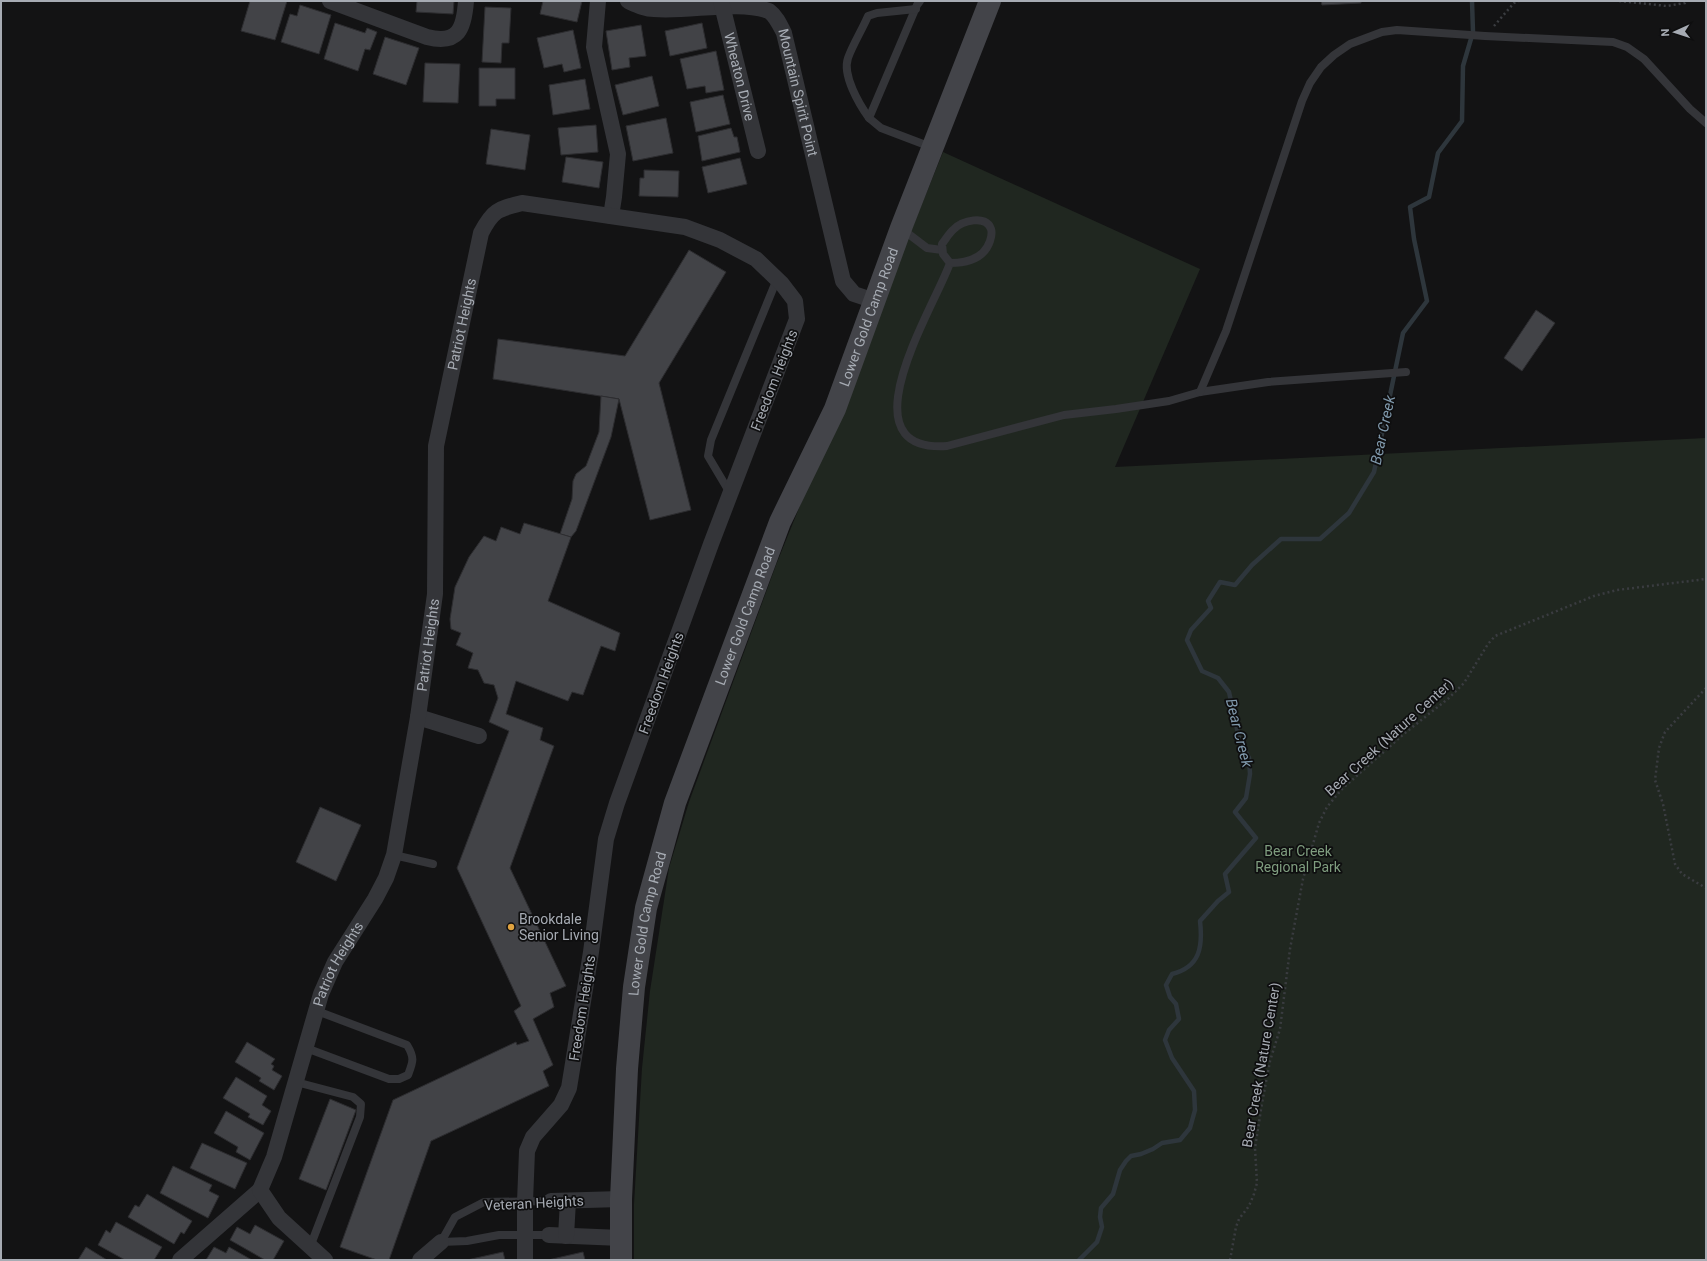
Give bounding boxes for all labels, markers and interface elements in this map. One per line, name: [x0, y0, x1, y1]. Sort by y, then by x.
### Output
north arrow: [1655, 12, 1695, 52]
street label: Mountain Spirit Point: [775, 27, 821, 158]
text: N: [1659, 28, 1672, 37]
street label: Wheaton Drive: [721, 31, 758, 123]
street label: Lower Gold Camp Road: [836, 245, 901, 388]
street label: Patriot Heights: [444, 277, 479, 372]
street label: Freedom Heights: [747, 327, 801, 433]
water label: Bear Creek: [1367, 393, 1399, 466]
street label: Lower Gold Camp Road: [712, 544, 778, 687]
street label: Patriot Heights: [414, 598, 442, 692]
street label: Freedom Heights: [635, 630, 687, 736]
street label: Bear Creek (Nature Center): [1322, 675, 1457, 800]
water label: Bear Creek: [1222, 697, 1256, 770]
park label: Bear Creek Regional Park: [1255, 843, 1342, 875]
street label: Lower Gold Camp Road: [625, 850, 669, 996]
place label: Brookdale Senior Living: [519, 911, 599, 943]
street label: Patriot Heights: [310, 919, 367, 1008]
marker: Brookdale Senior Living: [506, 922, 516, 932]
street label: Freedom Heights: [566, 954, 598, 1062]
street label: Bear Creek (Nature Center): [1239, 981, 1284, 1149]
street label: Veteran Heights: [484, 1192, 584, 1214]

